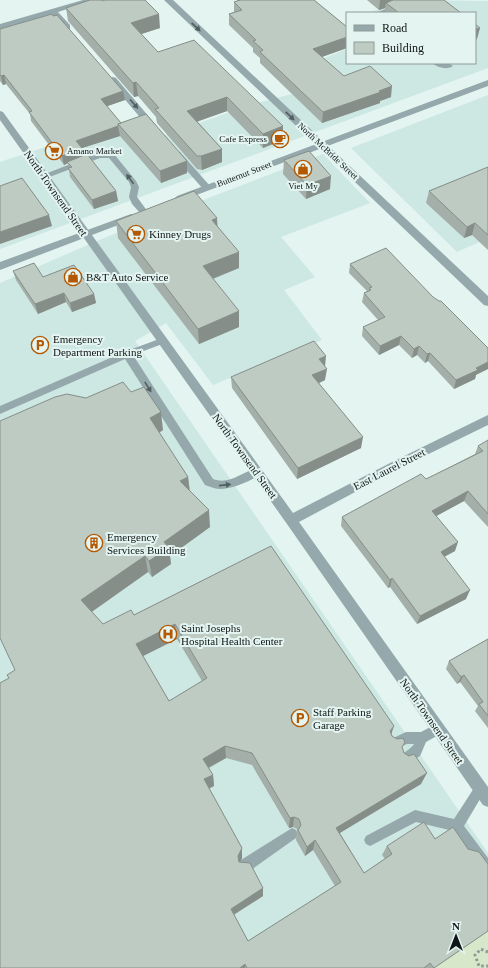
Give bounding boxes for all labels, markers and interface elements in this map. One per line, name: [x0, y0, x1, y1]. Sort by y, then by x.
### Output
legend: [346, 12, 476, 64]
text: Road: [382, 21, 407, 35]
one-way arrow: [191, 22, 201, 32]
text: Building: [382, 41, 424, 55]
one-way arrow: [129, 99, 138, 110]
one-way arrow: [286, 111, 295, 120]
street label: North McBride Street: [296, 121, 360, 182]
cafe icon: Cafe Express: [270, 129, 290, 149]
place label: Cafe Express: [219, 134, 267, 144]
supermarket icon: Amano Market: [44, 141, 64, 161]
place label: Amano Market: [67, 146, 122, 156]
street label: North Townsend Street: [22, 148, 90, 238]
street label: Butternut Street: [215, 159, 273, 189]
shop icon: Viet My: [293, 159, 313, 179]
one-way arrow: [126, 174, 134, 184]
place label: Viet My: [288, 181, 318, 191]
supermarket icon: Kinney Drugs: [126, 224, 146, 244]
place label: Kinney Drugs: [149, 228, 211, 240]
shop icon: B&T Auto Service: [63, 267, 83, 287]
place label: B&T Auto Service: [86, 271, 168, 283]
place label: Emergency Department Parking: [53, 333, 142, 358]
parking icon: Emergency Department Parking: [30, 335, 50, 355]
one-way arrow: [144, 382, 152, 392]
street label: North Townsend Street: [210, 411, 280, 501]
street label: East Laurel Street: [351, 446, 427, 492]
one-way arrow: [219, 482, 231, 488]
place label: Emergency Services Building: [107, 531, 186, 556]
building icon: Emergency Services Building: [84, 533, 104, 553]
place label: Saint Josephs Hospital Health Center: [181, 622, 283, 647]
hospital icon: Saint Josephs Hospital Health Center: [158, 624, 178, 644]
street label: North Townsend Street: [398, 676, 466, 766]
place label: Staff Parking Garage: [313, 706, 372, 731]
parking icon: Staff Parking Garage: [290, 708, 310, 728]
north arrow: [436, 916, 476, 956]
text: N: [452, 920, 460, 932]

